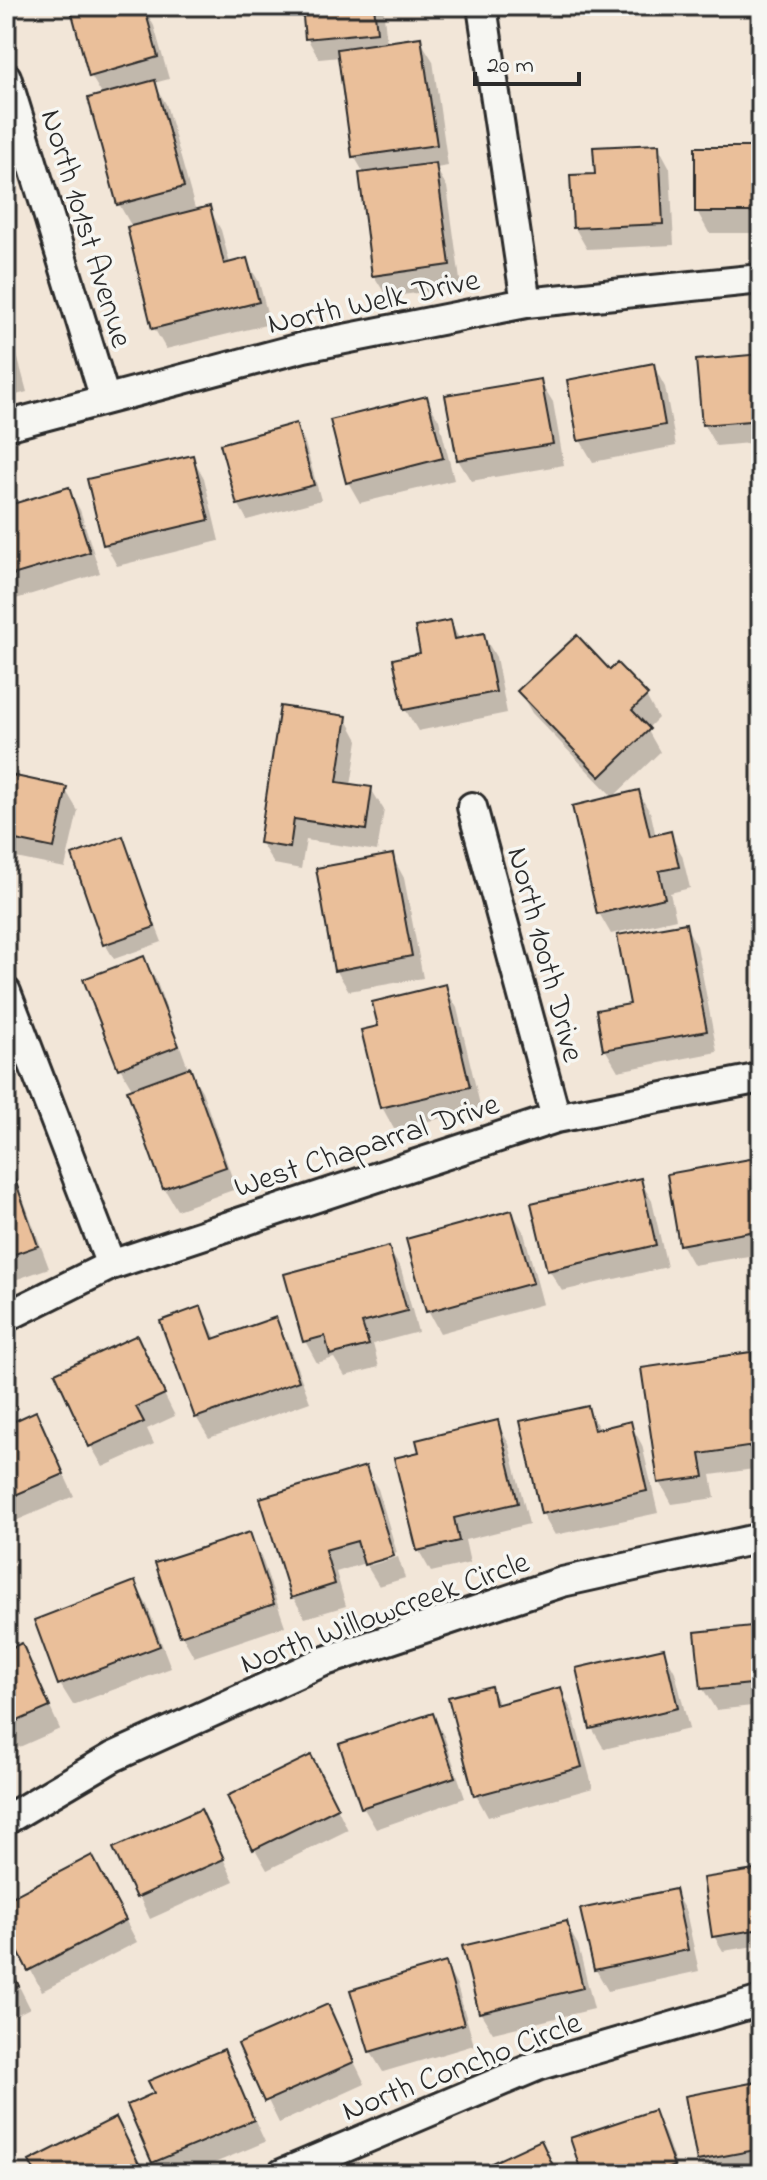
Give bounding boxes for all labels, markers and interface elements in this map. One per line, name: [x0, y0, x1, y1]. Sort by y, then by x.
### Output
scale bar: [475, 36, 579, 86]
text: 20 m: [487, 49, 534, 84]
street label: North 101st Avenue: [26, 104, 143, 355]
street label: North Welk Drive: [263, 258, 485, 349]
street label: North 100th Drive: [492, 842, 595, 1068]
street label: West Chaparral Drive: [228, 1082, 506, 1212]
street label: North Willowcreek Circle: [234, 1540, 537, 1688]
street label: North Concho Circle: [336, 2001, 590, 2136]

